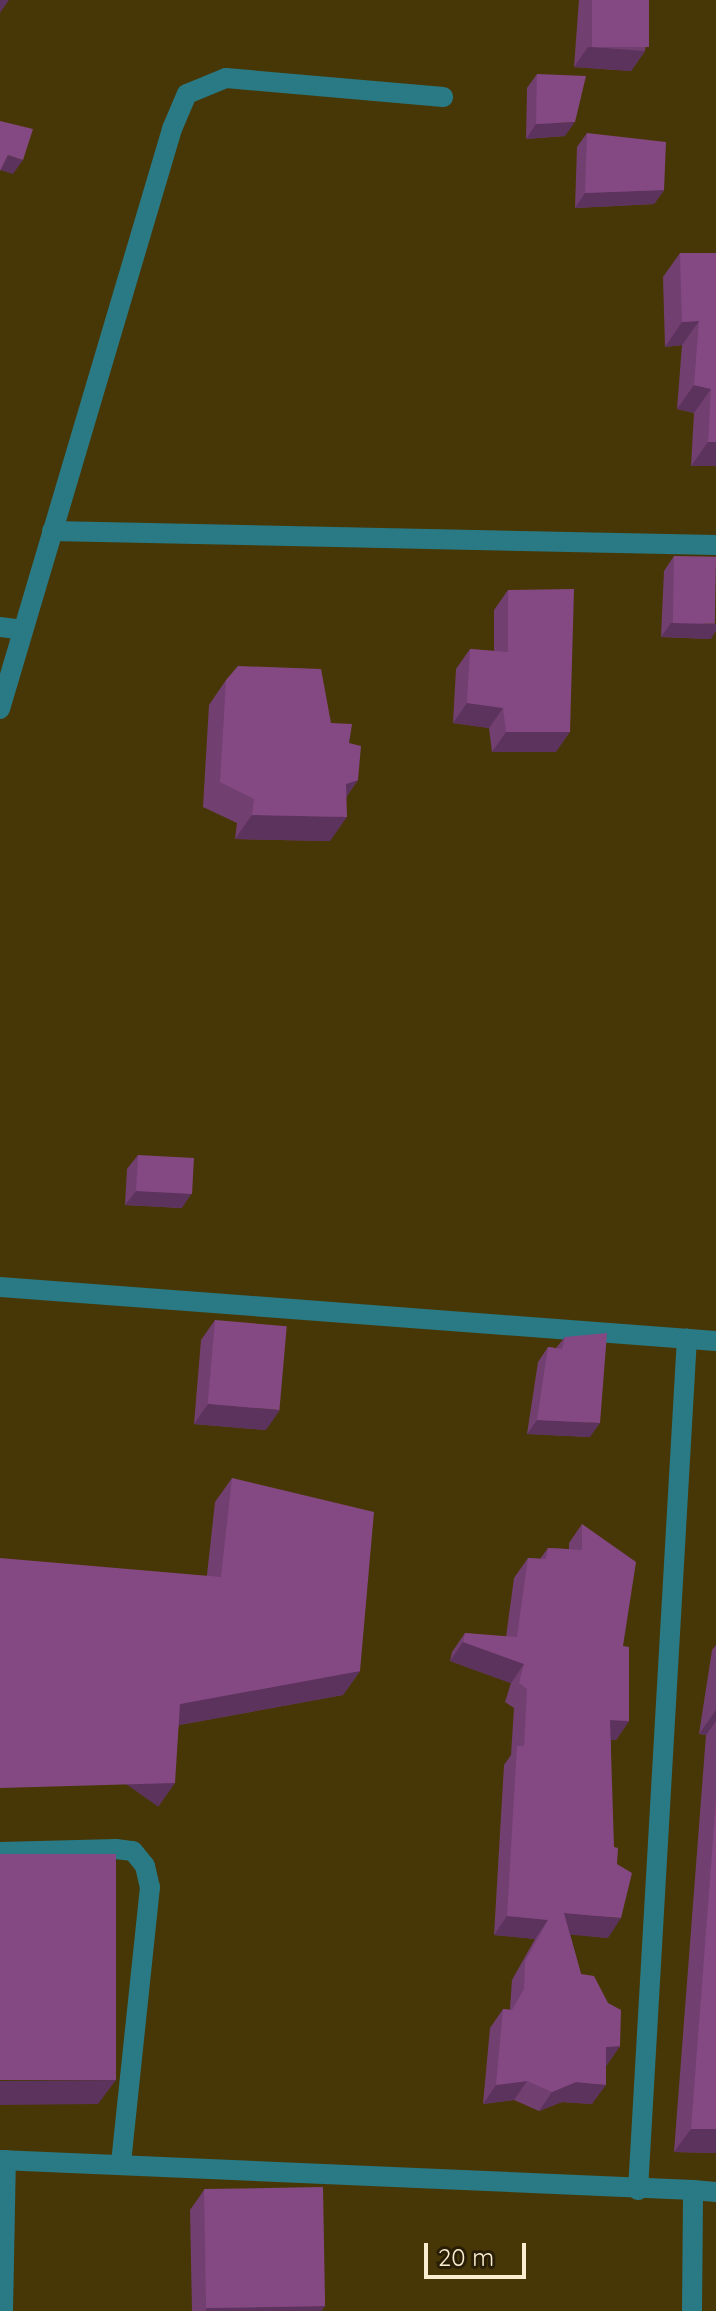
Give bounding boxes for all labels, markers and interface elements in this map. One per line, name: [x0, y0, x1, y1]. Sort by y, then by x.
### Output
scale bar: [428, 2227, 530, 2277]
text: 20 m: [438, 2242, 494, 2272]

